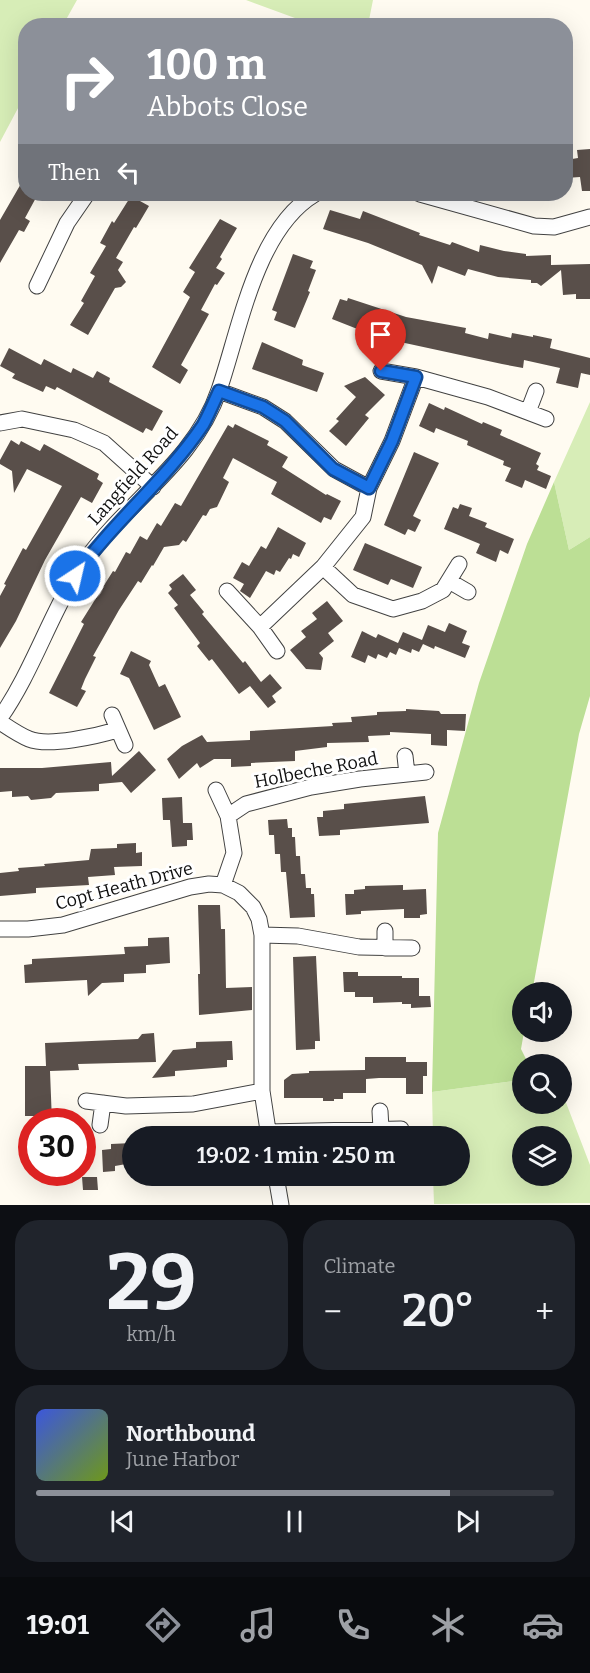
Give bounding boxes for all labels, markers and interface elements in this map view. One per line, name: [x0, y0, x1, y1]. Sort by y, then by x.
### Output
text: 100 m: [147, 40, 266, 90]
icon: right: [48, 42, 126, 120]
text: Abbots Close: [147, 91, 308, 123]
icon: left: [112, 156, 145, 189]
text: Then: [48, 159, 100, 186]
pin: [355, 309, 406, 371]
icon: arrive: [364, 318, 397, 351]
street label: Langfield Road: [83, 422, 183, 530]
position arrow: [43, 544, 107, 608]
street label: Holbeche Road: [252, 747, 380, 793]
street label: Copt Heath Drive: [53, 857, 195, 915]
map controls: [512, 982, 572, 1186]
button: sound: [512, 982, 572, 1042]
button: search: [512, 1054, 572, 1114]
speed limit sign: 30: [18, 1108, 96, 1186]
button: layers: [512, 1126, 572, 1186]
text: 19:02 · 1 min · 250 m: [197, 1142, 395, 1169]
text: 29: [106, 1236, 196, 1330]
text: Climate: [324, 1254, 395, 1278]
text: 20°: [402, 1284, 475, 1338]
text: −: [324, 1292, 342, 1332]
text: +: [535, 1292, 554, 1332]
text: km/h: [127, 1322, 176, 1346]
text: Northbound: [126, 1420, 255, 1447]
text: June Harbor: [126, 1447, 239, 1471]
icon: previous: [106, 1505, 139, 1538]
icon: pause: [278, 1505, 311, 1538]
icon: next: [451, 1505, 484, 1538]
icon: directions: [142, 1604, 184, 1646]
icon: music: [237, 1604, 279, 1646]
icon: phone: [332, 1604, 374, 1646]
icon: climate: [427, 1604, 469, 1646]
icon: car: [522, 1604, 564, 1646]
text: 19:01: [26, 1609, 89, 1641]

